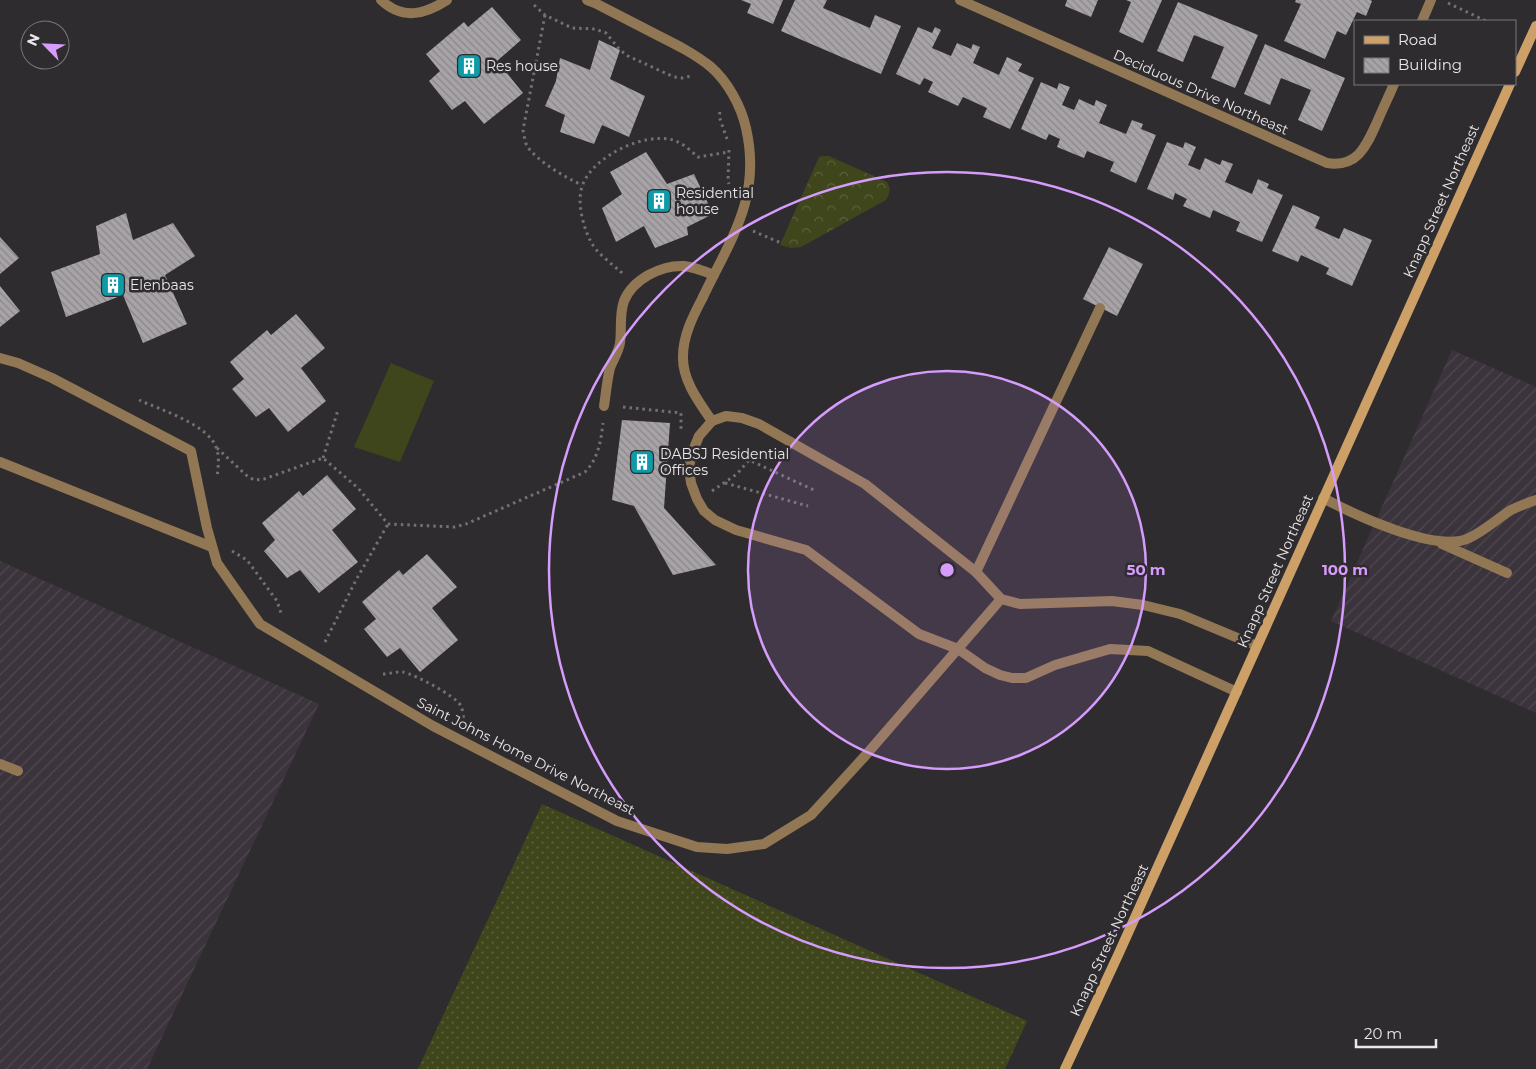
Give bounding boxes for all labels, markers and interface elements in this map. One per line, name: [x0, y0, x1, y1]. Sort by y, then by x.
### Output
north arrow: [20, 20, 70, 70]
legend: [1354, 20, 1516, 85]
text: Road: [1398, 30, 1437, 49]
text: N: [23, 31, 44, 49]
street label: Deciduous Drive Northeast: [1111, 45, 1292, 139]
building icon: Res house: [456, 53, 482, 79]
text: Building: [1398, 55, 1462, 74]
place label: Res house: [486, 57, 558, 75]
street label: Knapp Street Northeast: [1399, 121, 1483, 281]
place label: Residential house: [676, 184, 754, 218]
building icon: Residential house: [646, 188, 672, 214]
building icon: Elenbaas: [100, 272, 126, 298]
place label: Elenbaas: [130, 276, 194, 294]
place label: DABSJ Residential Offices: [660, 445, 789, 479]
building icon: DABSJ Residential Offices: [629, 449, 655, 475]
street label: Knapp Street Northeast: [1233, 491, 1317, 651]
text: 50 m: [1126, 560, 1166, 579]
text: 100 m: [1322, 560, 1368, 579]
centre of rings: [938, 561, 956, 579]
street label: Saint Johns Home Drive Northeast: [414, 693, 638, 819]
street label: Knapp Street Northeast: [1066, 861, 1152, 1019]
scale bar: [1356, 1016, 1436, 1048]
text: 20 m: [1364, 1024, 1402, 1043]

